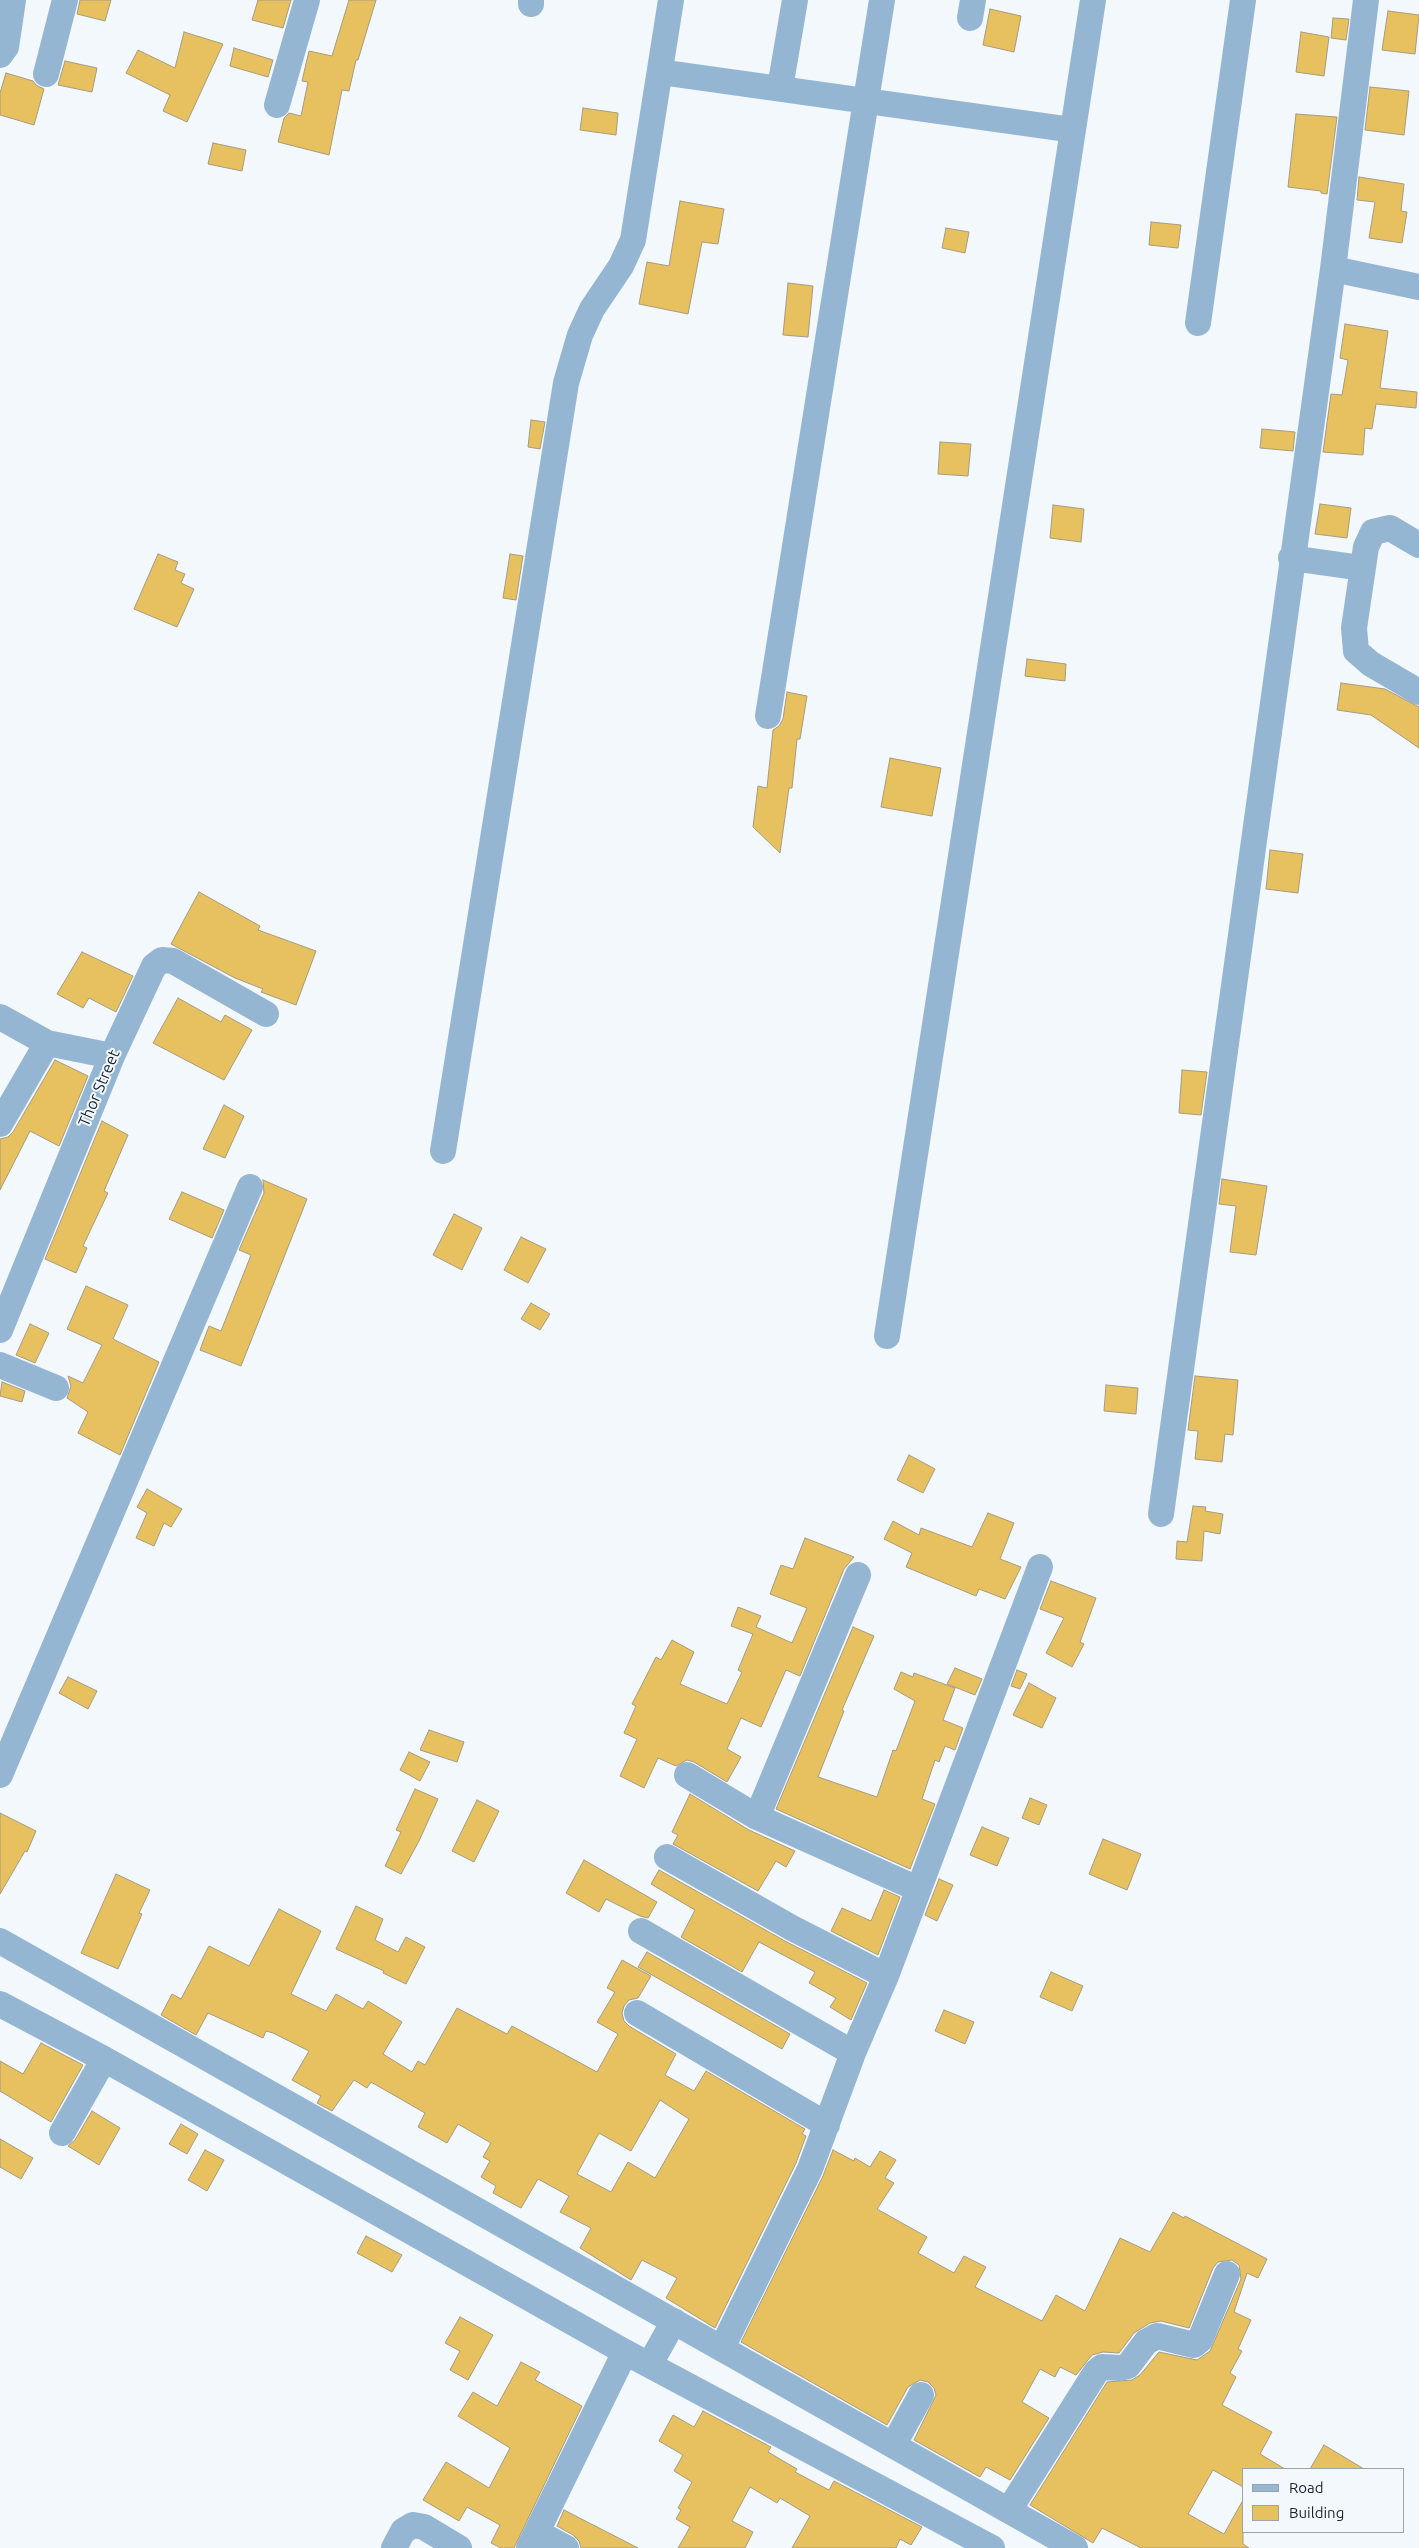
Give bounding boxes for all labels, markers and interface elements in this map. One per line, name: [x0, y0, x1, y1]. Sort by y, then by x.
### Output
street label: Thor Street: [74, 1047, 124, 1129]
legend: [1242, 2468, 1404, 2533]
text: Road: [1289, 2479, 1324, 2496]
text: Building: [1289, 2504, 1344, 2521]

